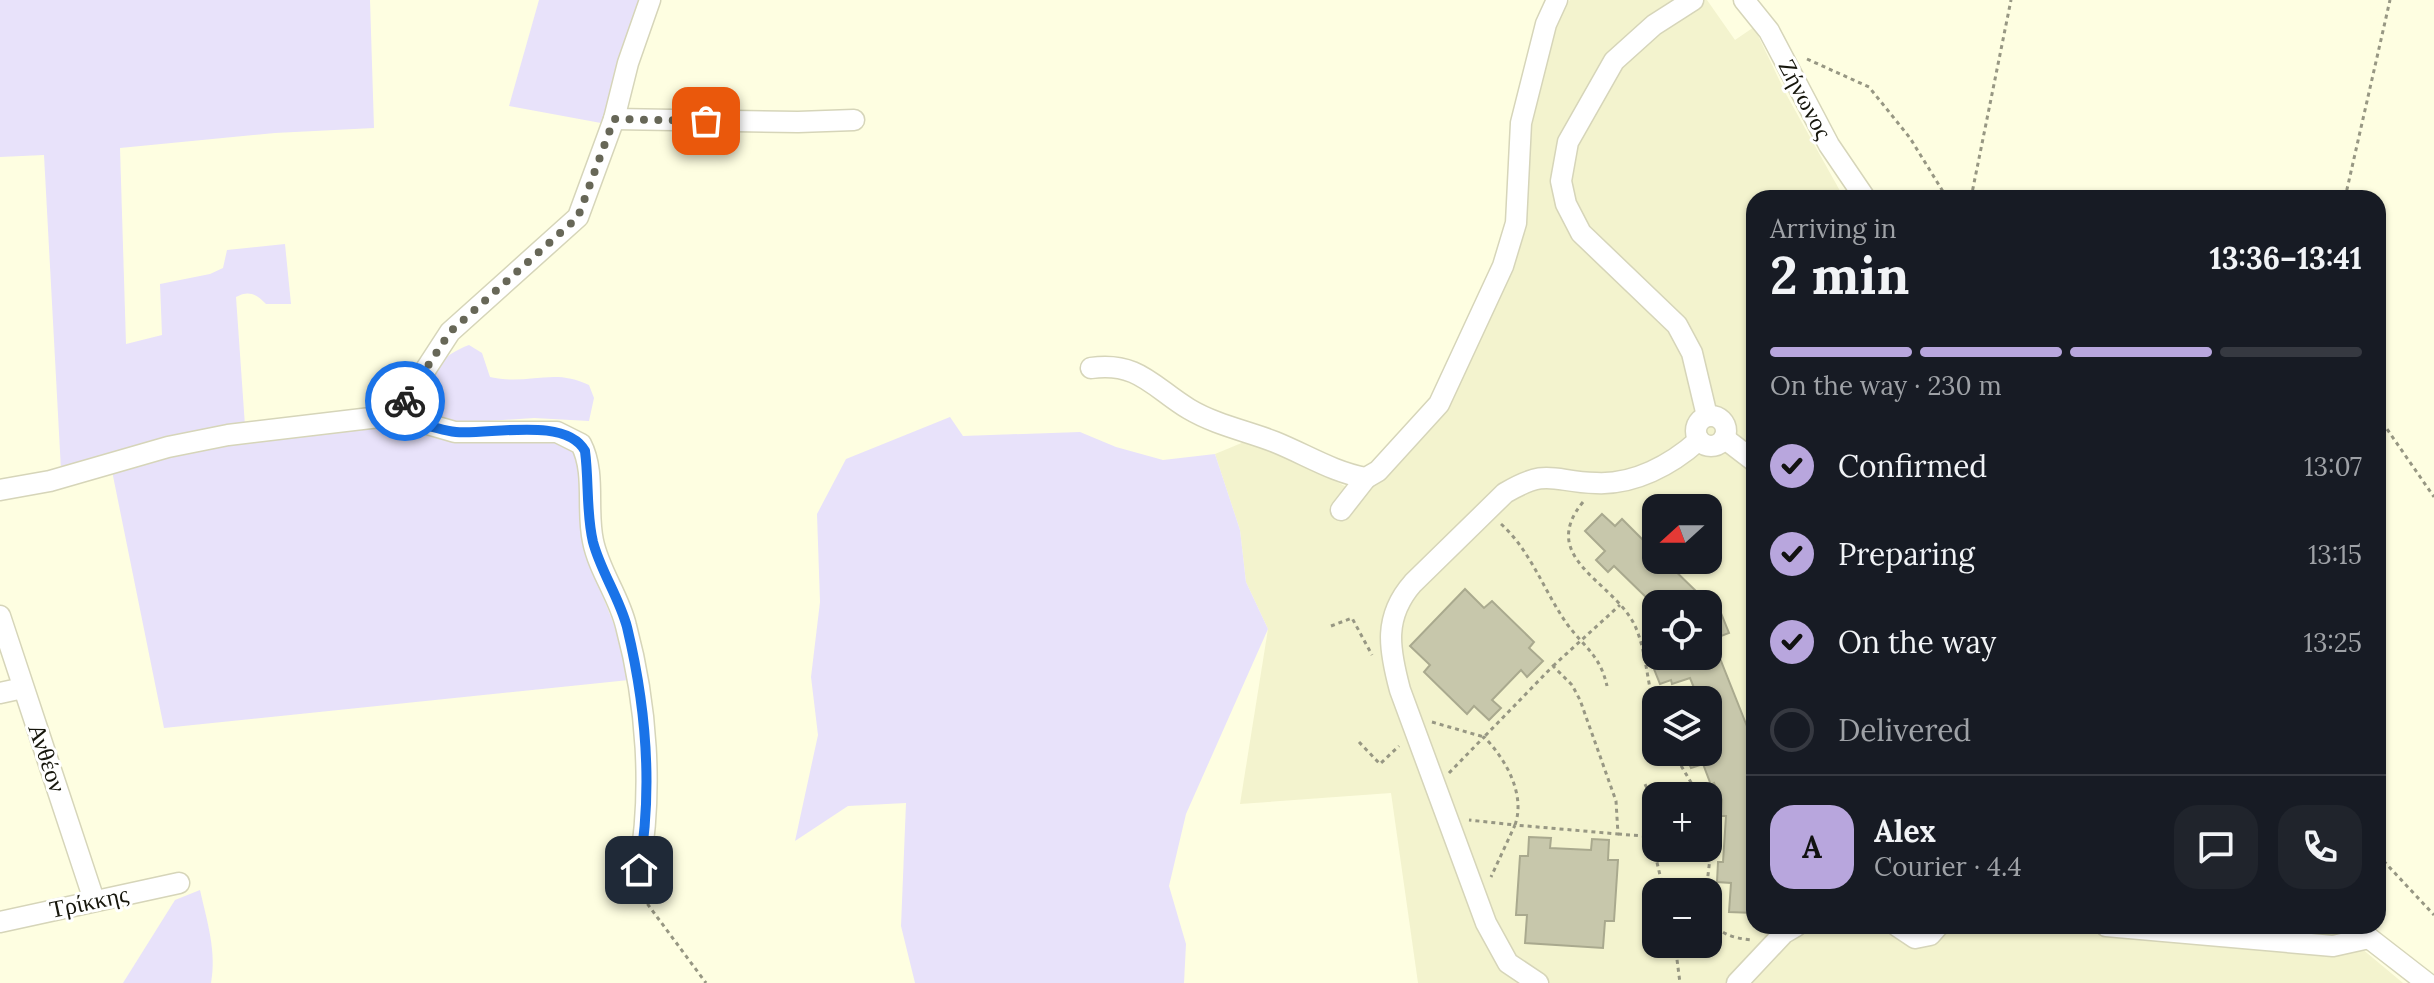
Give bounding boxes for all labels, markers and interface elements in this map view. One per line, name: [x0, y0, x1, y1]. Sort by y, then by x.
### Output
street label: Ζήνωνος: [1772, 53, 1840, 145]
pin: [672, 87, 740, 155]
icon: bag: [684, 99, 728, 143]
text: Arriving in: [1770, 212, 1897, 245]
text: 13:36–13:41: [2210, 239, 2362, 277]
text: 2 min: [1770, 242, 1909, 308]
courier: [365, 361, 445, 441]
text: On the way · 230 m: [1770, 369, 2002, 402]
icon: bike: [383, 379, 427, 423]
icon: check: [1770, 444, 1814, 488]
text: Confirmed: [1838, 447, 1987, 485]
text: 13:07: [2304, 450, 2362, 483]
north arrow: [1642, 494, 1722, 574]
map controls: [1642, 494, 1722, 958]
icon: check: [1770, 532, 1814, 576]
text: Preparing: [1838, 535, 1975, 573]
text: 13:15: [2308, 538, 2362, 571]
button: locate: [1642, 590, 1722, 670]
icon: check: [1770, 620, 1814, 664]
text: On the way: [1838, 623, 1996, 661]
text: 13:25: [2303, 626, 2362, 659]
button: layers: [1642, 686, 1722, 766]
text: Delivered: [1838, 711, 1971, 749]
street label: Ανθέον: [21, 719, 74, 797]
button: +: [1642, 782, 1722, 862]
button: chat: [2174, 805, 2258, 889]
button: phone: [2278, 805, 2362, 889]
text: Alex: [1874, 812, 1936, 850]
text: A: [1802, 828, 1822, 866]
pin: [605, 836, 673, 904]
icon: home: [617, 848, 661, 892]
text: Courier · 4.4: [1874, 850, 2022, 883]
street label: Τρίκκης: [47, 878, 131, 925]
button: −: [1642, 878, 1722, 958]

